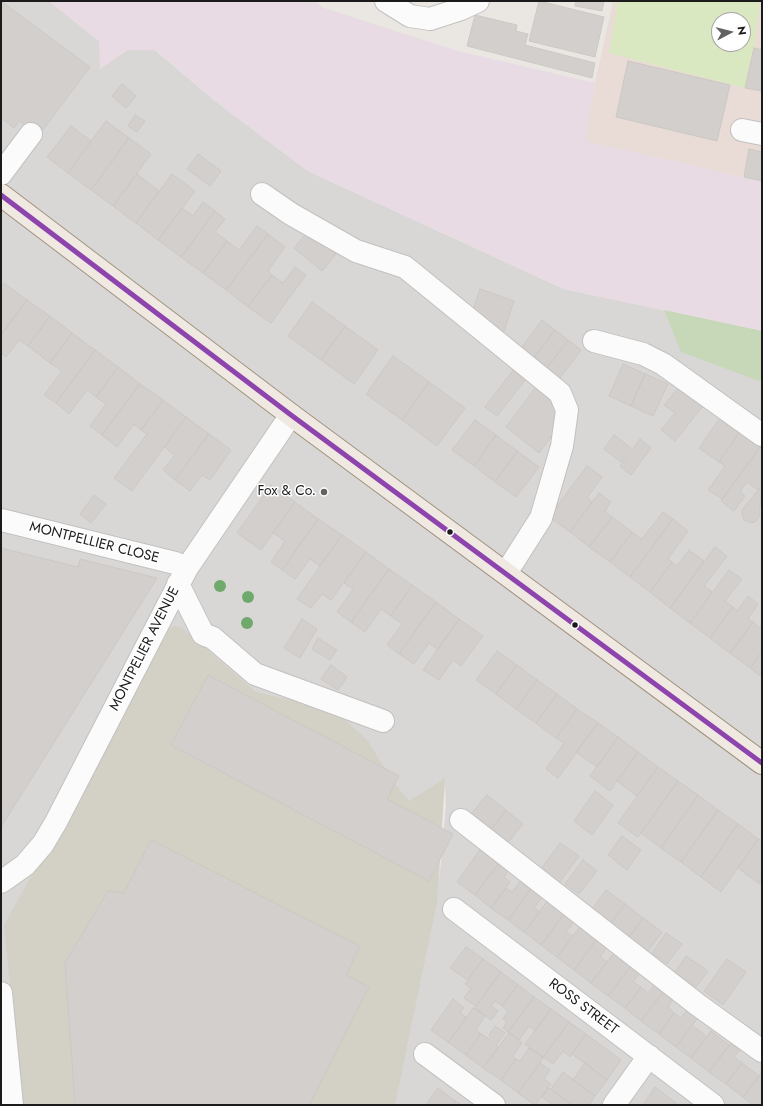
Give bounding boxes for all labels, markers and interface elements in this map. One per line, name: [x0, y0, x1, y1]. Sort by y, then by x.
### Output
north arrow: [711, 12, 751, 52]
text: N: [733, 25, 750, 36]
place label: Fox & Co.: [258, 484, 316, 500]
marker: Fox & Co.: [319, 487, 329, 497]
street label: MONTPELLIER CLOSE: [28, 519, 160, 567]
unlabelled marker: [445, 527, 455, 537]
street label: MONTPELIER AVENUE: [106, 584, 184, 714]
unlabelled marker: [570, 620, 580, 630]
street label: ROSS STREET: [545, 976, 621, 1038]

